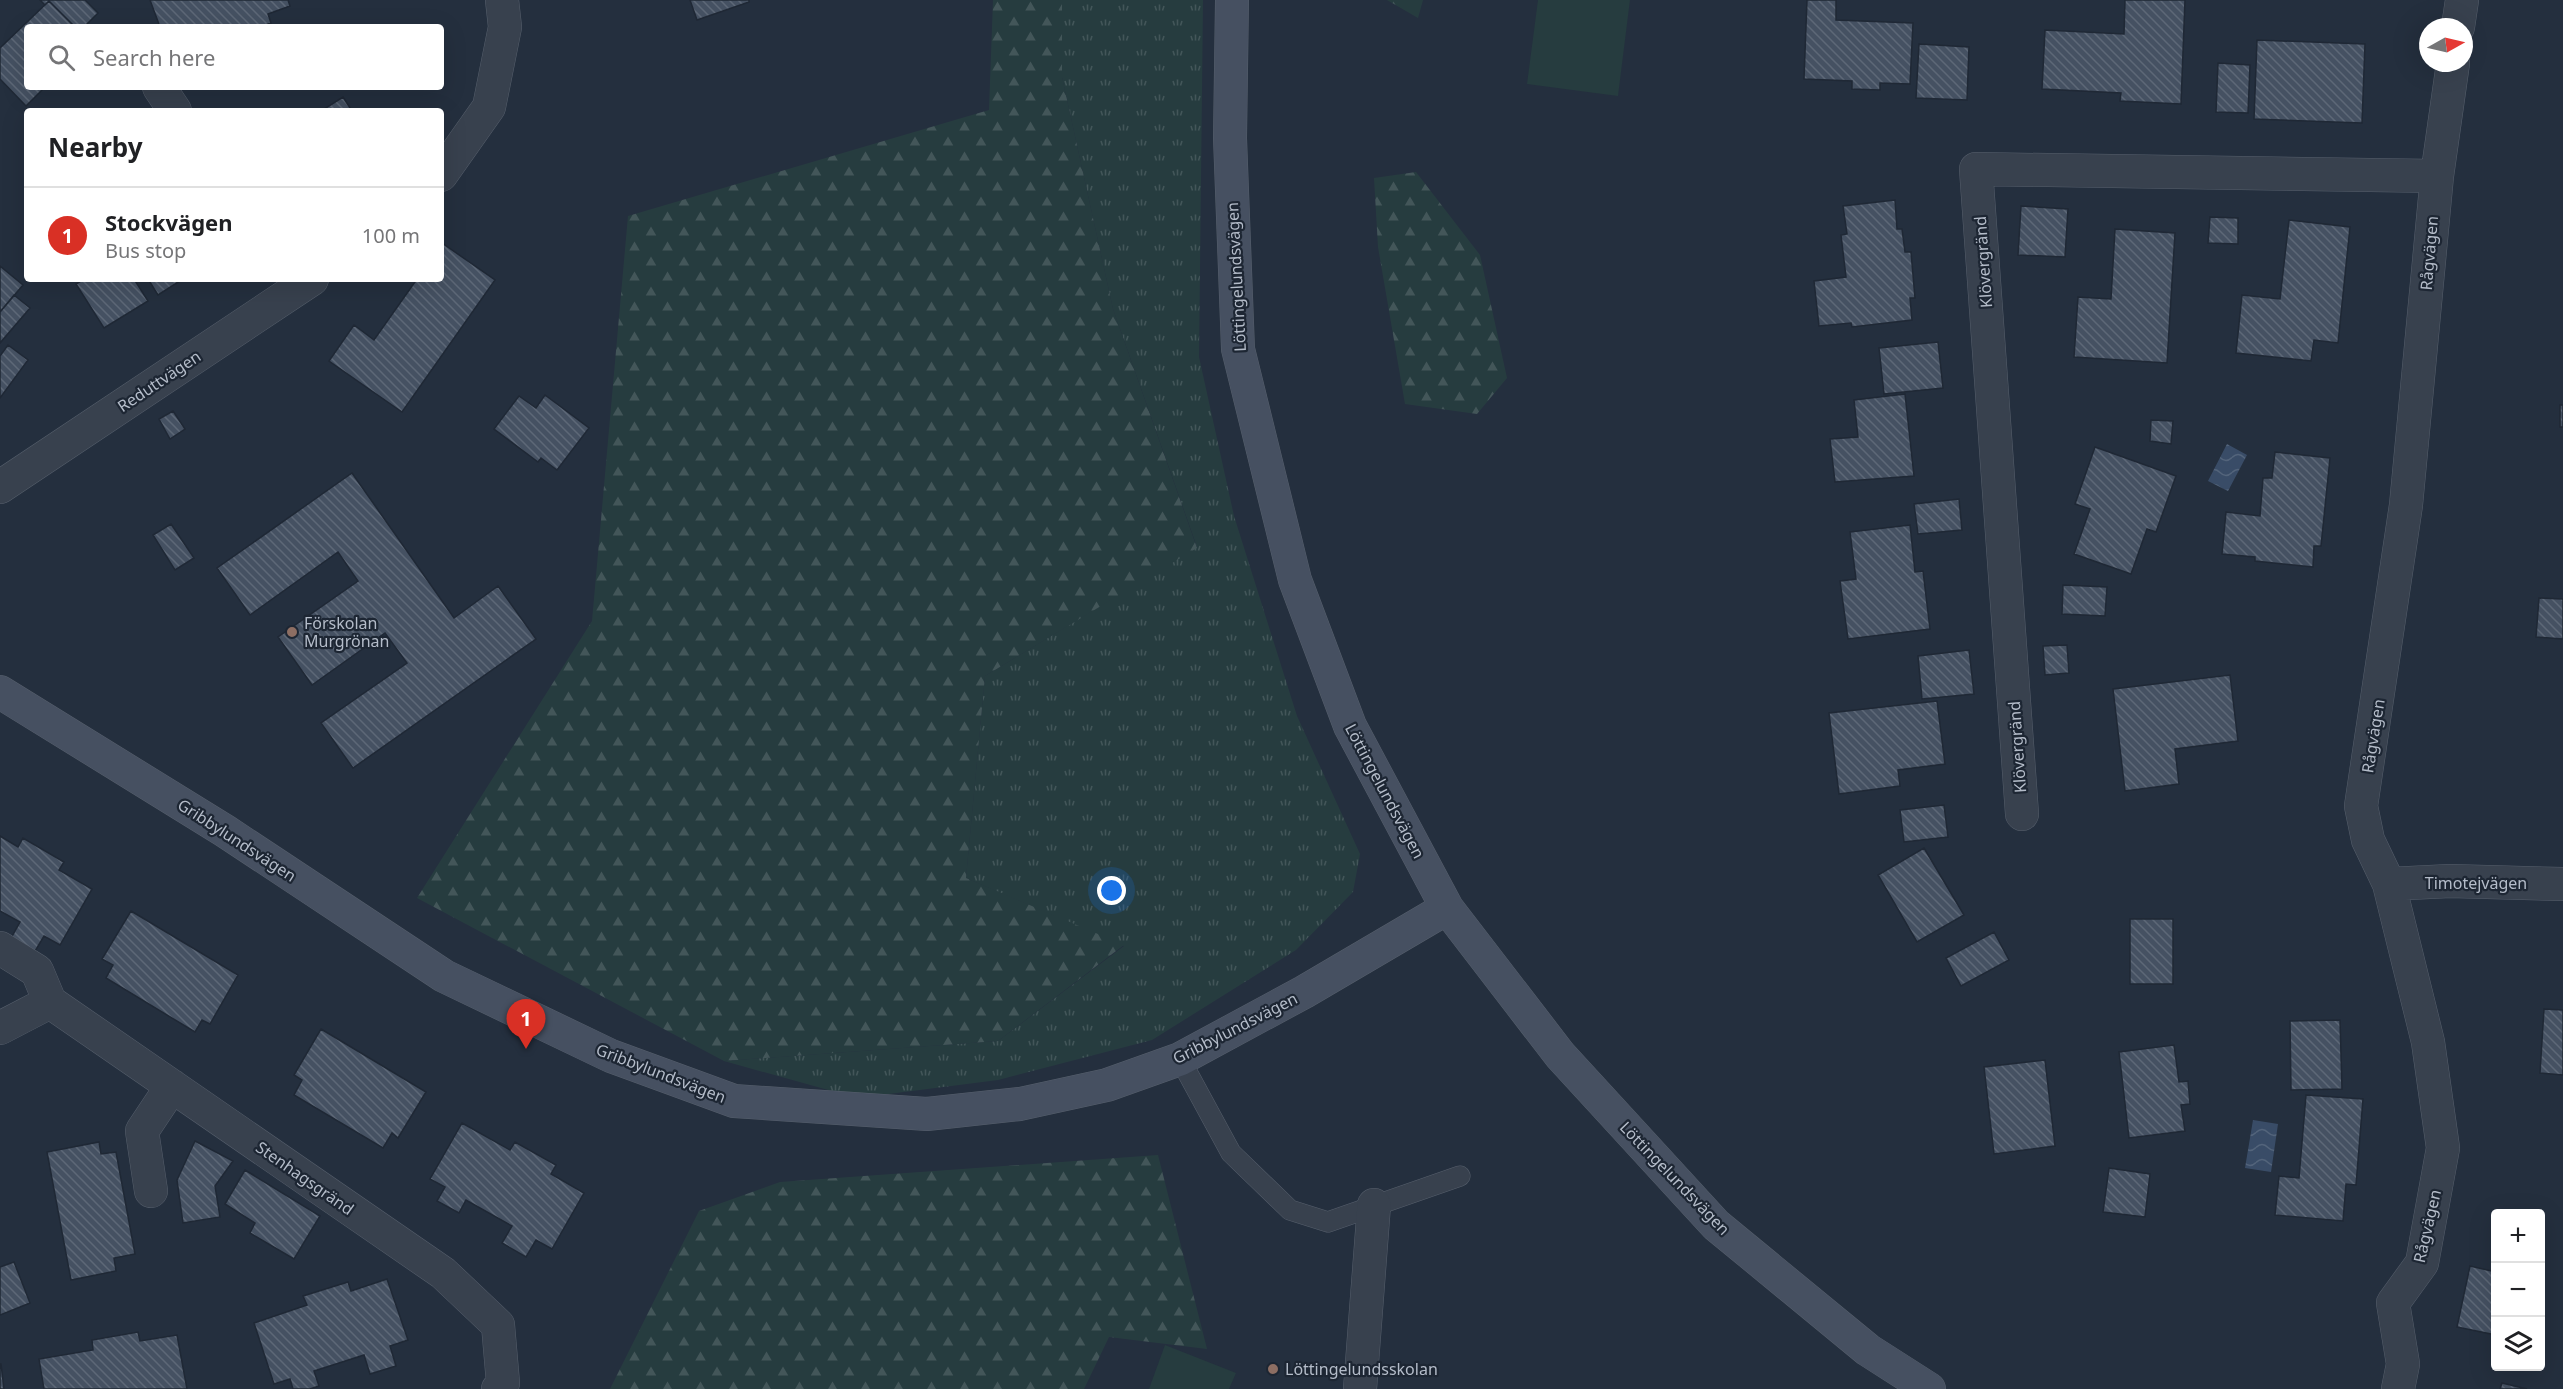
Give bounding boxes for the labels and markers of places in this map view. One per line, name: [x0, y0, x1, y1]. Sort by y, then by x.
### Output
place label: Förskolan Murgrönan: [304, 612, 389, 652]
marker: Förskolan Murgrönan: [285, 625, 299, 639]
pin: 1: [506, 1000, 546, 1049]
place label: Löttingelundsskolan: [1285, 1358, 1438, 1380]
marker: Löttingelundsskolan: [1266, 1362, 1280, 1376]

